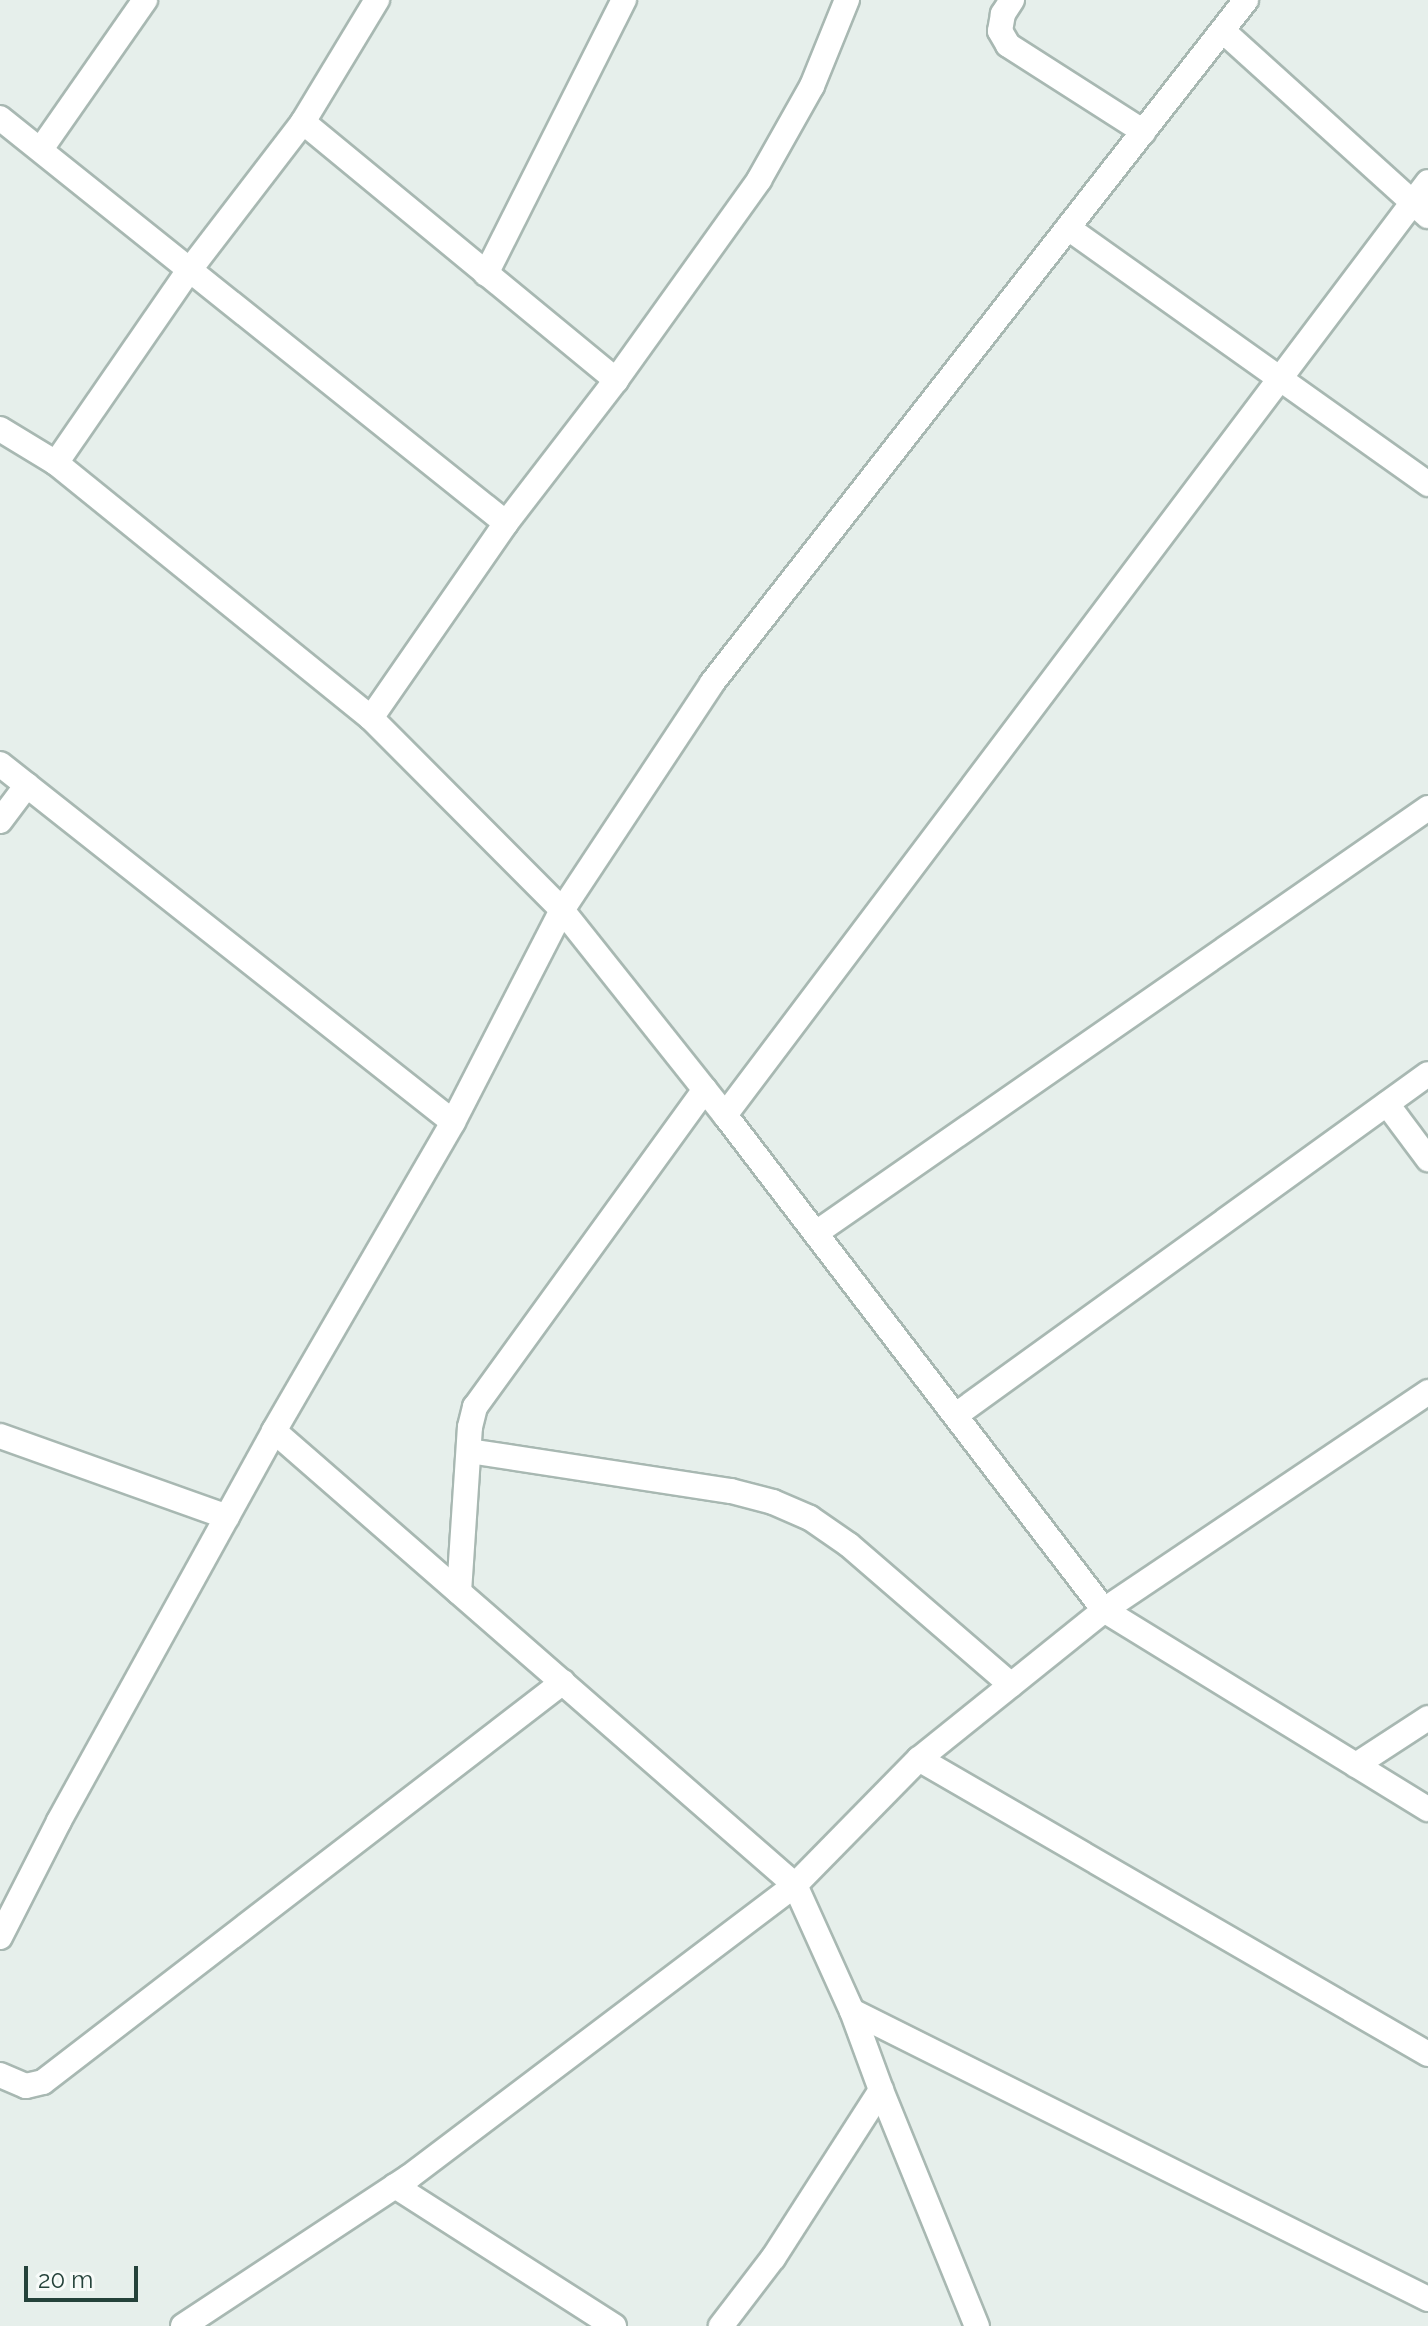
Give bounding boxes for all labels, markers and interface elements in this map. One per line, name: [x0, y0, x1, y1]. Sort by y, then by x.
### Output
scale bar: [28, 2250, 142, 2300]
text: 20 m: [38, 2265, 93, 2294]

